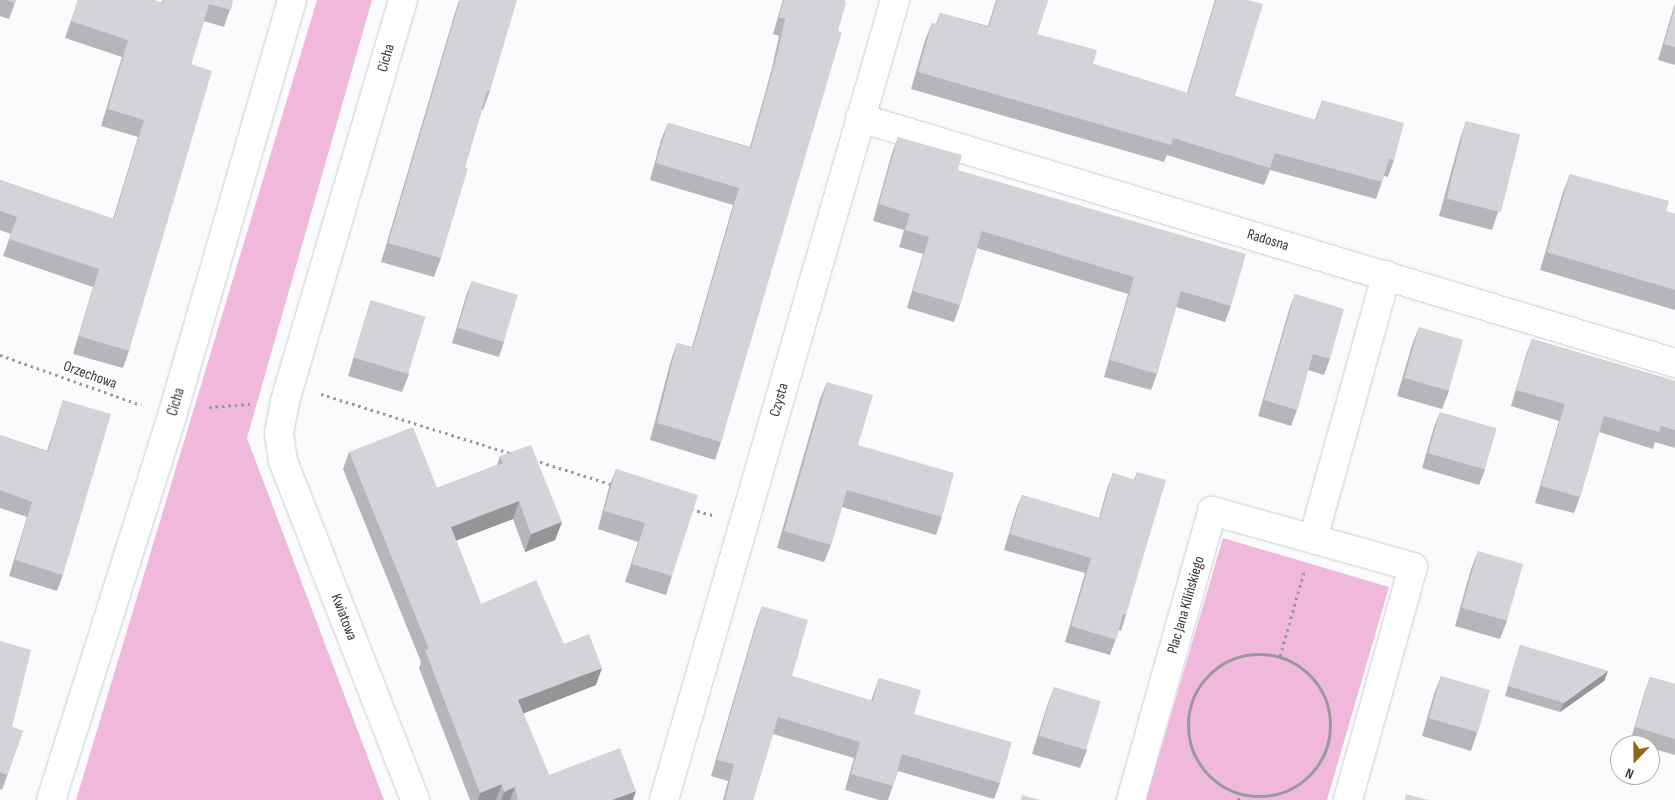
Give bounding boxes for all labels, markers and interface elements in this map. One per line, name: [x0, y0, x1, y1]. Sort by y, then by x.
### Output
street label: Cicha: [373, 42, 399, 74]
street label: Radosna: [1245, 225, 1291, 255]
street label: Orzechowa: [61, 357, 119, 393]
street label: Czysta: [766, 381, 792, 419]
street label: Cicha: [163, 386, 189, 418]
street label: Plac Jana Kilińskiego: [1163, 554, 1209, 656]
street label: Kwiatowa: [327, 591, 361, 643]
north arrow: [1610, 735, 1660, 785]
text: N: [1623, 764, 1636, 783]

